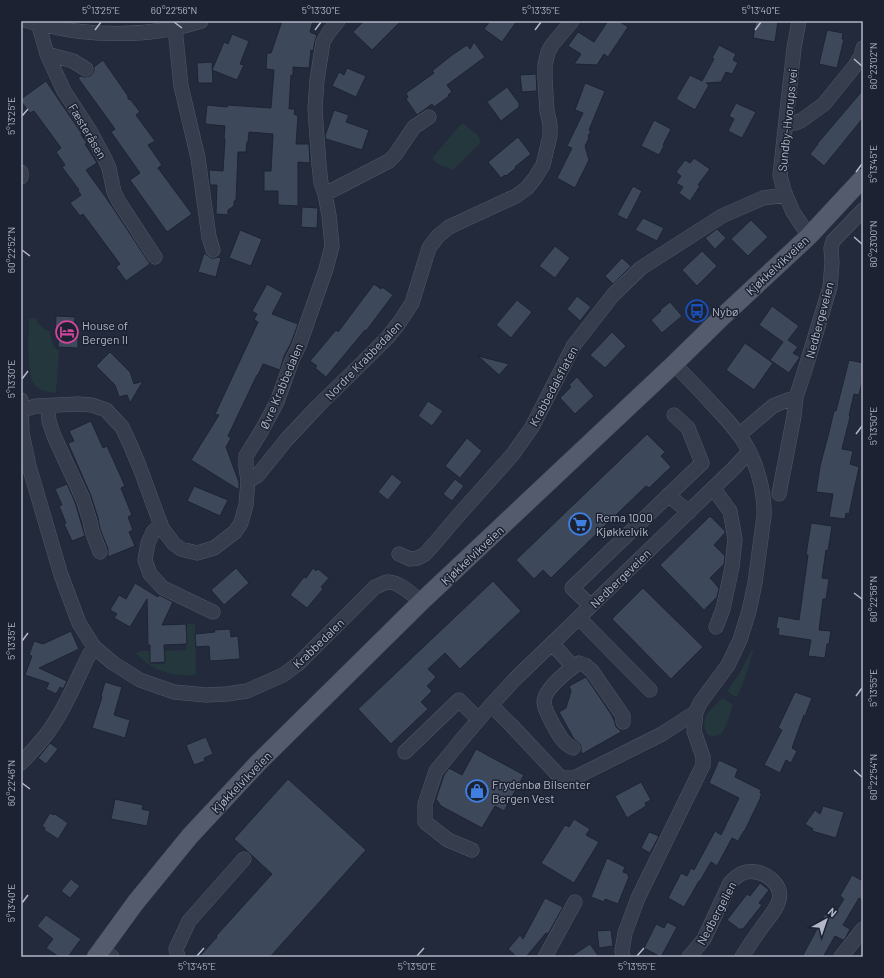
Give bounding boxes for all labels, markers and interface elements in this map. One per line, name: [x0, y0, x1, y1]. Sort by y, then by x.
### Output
text: 5°13'25"E: [82, 4, 120, 16]
text: 60°22'56"N: [151, 4, 197, 16]
text: 5°13'30"E: [302, 4, 340, 16]
text: 5°13'35"E: [522, 4, 560, 16]
text: 5°13'40"E: [742, 4, 780, 16]
text: 60°23'02"N: [867, 43, 879, 89]
street label: Sundby-Hvorups vei: [775, 68, 799, 172]
text: 5°13'25"E: [5, 97, 17, 135]
street label: Fæsteråsen: [66, 101, 110, 161]
text: 5°13'45"E: [867, 145, 879, 183]
text: 60°23'00"N: [867, 220, 879, 268]
text: 60°22'52"N: [5, 227, 17, 273]
street label: Kjøkkelvikveien: [743, 233, 811, 297]
street label: Nedbergeveien: [802, 280, 836, 360]
bus stop icon: Nybø: [684, 298, 710, 324]
place label: Nybø: [712, 304, 738, 318]
place label: House of Bergen II: [82, 318, 128, 346]
street label: Nordre Krabbedalen: [322, 318, 404, 402]
hotel icon: House of Bergen II: [54, 319, 80, 345]
street label: Øvre Krabbedalen: [257, 341, 305, 431]
street label: Krabbedalsflaten: [526, 344, 580, 428]
text: 5°13'30"E: [5, 360, 17, 398]
text: 5°13'50"E: [867, 407, 879, 445]
place label: Rema 1000 Kjøkkelvik: [596, 510, 653, 538]
supermarket icon: Rema 1000 Kjøkkelvik: [567, 511, 593, 537]
street label: Kjøkkelvikveien: [438, 523, 506, 587]
street label: Nedbergeveien: [587, 546, 653, 610]
text: 60°22'56"N: [867, 576, 879, 622]
street label: Krabbedalen: [290, 615, 346, 671]
text: 5°13'35"E: [5, 622, 17, 660]
text: 5°13'55"E: [867, 669, 879, 707]
street label: Kjøkkelvikveien: [208, 748, 274, 816]
text: 60°22'54"N: [867, 754, 879, 800]
text: 60°22'46"N: [5, 760, 17, 806]
place label: Frydenbø Bilsenter Bergen Vest: [492, 777, 591, 805]
shop icon: Frydenbø Bilsenter Bergen Vest: [464, 778, 490, 804]
street label: Nedbergelien: [693, 879, 739, 947]
text: 5°13'40"E: [5, 884, 17, 922]
north arrow: [806, 900, 846, 940]
text: N: [826, 905, 840, 919]
text: 5°13'45"E: [178, 960, 216, 972]
text: 5°13'50"E: [398, 960, 436, 972]
text: 5°13'55"E: [618, 960, 656, 972]

